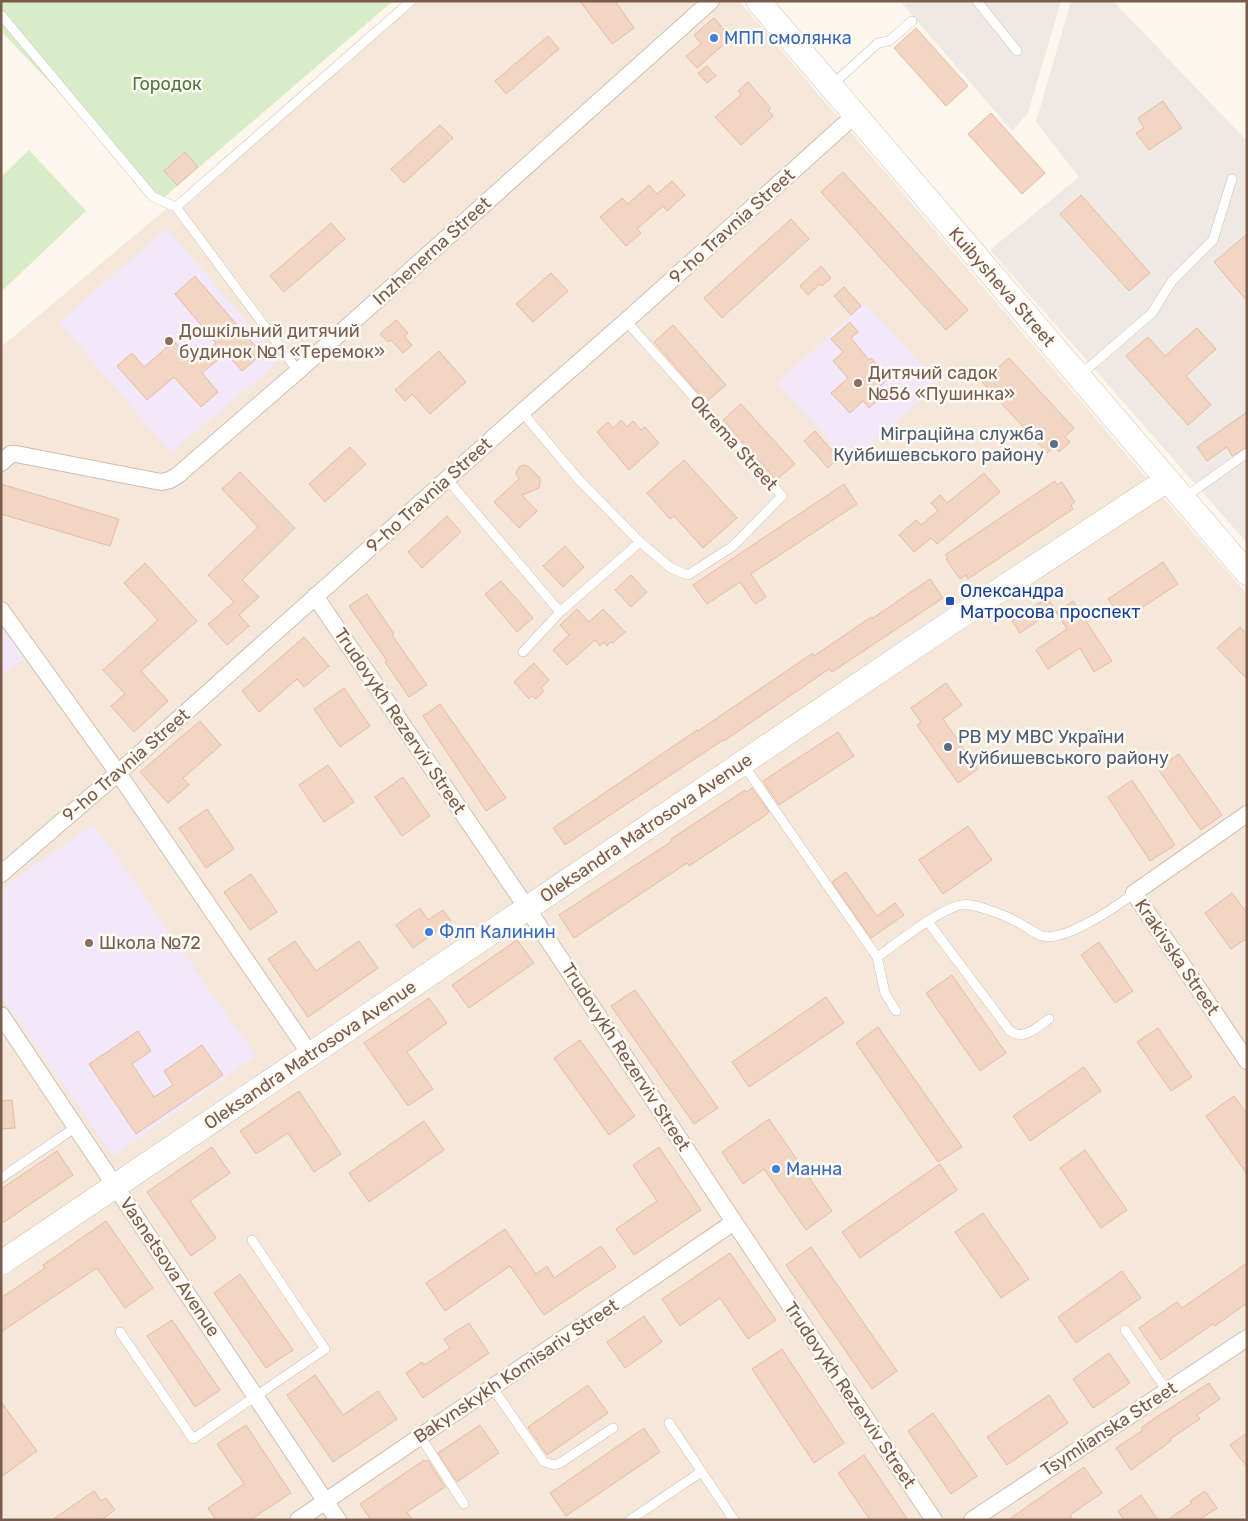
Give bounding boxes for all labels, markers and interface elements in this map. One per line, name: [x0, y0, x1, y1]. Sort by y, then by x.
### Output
place label: МПП смолянка: [724, 27, 852, 49]
marker: МПП смолянка: [708, 32, 720, 44]
park label: Городок: [132, 73, 202, 95]
street label: 9-ho Travnia Street: [665, 164, 799, 288]
street label: Inzhenerna Street: [368, 192, 496, 310]
street label: Kuibysheva Street: [944, 223, 1060, 351]
place label: Дошкільний дитячий будинок №1 «Теремок»: [179, 320, 385, 363]
marker: Дошкільний дитячий будинок №1 «Теремок»: [163, 335, 175, 347]
place label: Дитячий садок №56 «Пушинка»: [868, 362, 1015, 405]
marker: Дитячий садок №56 «Пушинка»: [852, 377, 864, 389]
street label: Okrema Street: [685, 391, 783, 495]
place label: Міграційна служба Куйбишевського району: [833, 423, 1044, 466]
street label: 9-ho Travnia Street: [362, 433, 496, 557]
marker: Міграційна служба Куйбишевського району: [1048, 438, 1060, 450]
place label: Олександра Матросова проспект: [960, 580, 1140, 623]
marker: Олександра Матросова проспект: [944, 595, 956, 607]
street label: Trudovykh Rezerviv Street: [329, 624, 471, 818]
street label: 9-ho Travnia Street: [58, 704, 194, 826]
place label: РВ МУ МВС України Куйбишевського району: [958, 726, 1169, 769]
marker: РВ МУ МВС України Куйбишевського району: [942, 741, 954, 753]
street label: Oleksandra Matrosova Avenue: [536, 749, 756, 907]
street label: Krakivska Street: [1130, 895, 1224, 1019]
place label: Флп Калинин: [439, 921, 556, 943]
marker: Флп Калинин: [423, 926, 435, 938]
place label: Школа №72: [99, 932, 201, 954]
marker: Школа №72: [83, 937, 95, 949]
street label: Trudovykh Rezerviv Street: [557, 959, 695, 1155]
street label: Oleksandra Matrosova Avenue: [200, 976, 420, 1134]
place label: Манна: [786, 1158, 842, 1180]
marker: Манна: [770, 1163, 782, 1175]
street label: Vasnetsova Avenue: [115, 1193, 225, 1341]
street label: Bakynskykh Komisariv Street: [409, 1294, 623, 1448]
street label: Trudovykh Rezerviv Street: [779, 1298, 921, 1492]
street label: Tsymlianska Street: [1037, 1377, 1181, 1481]

